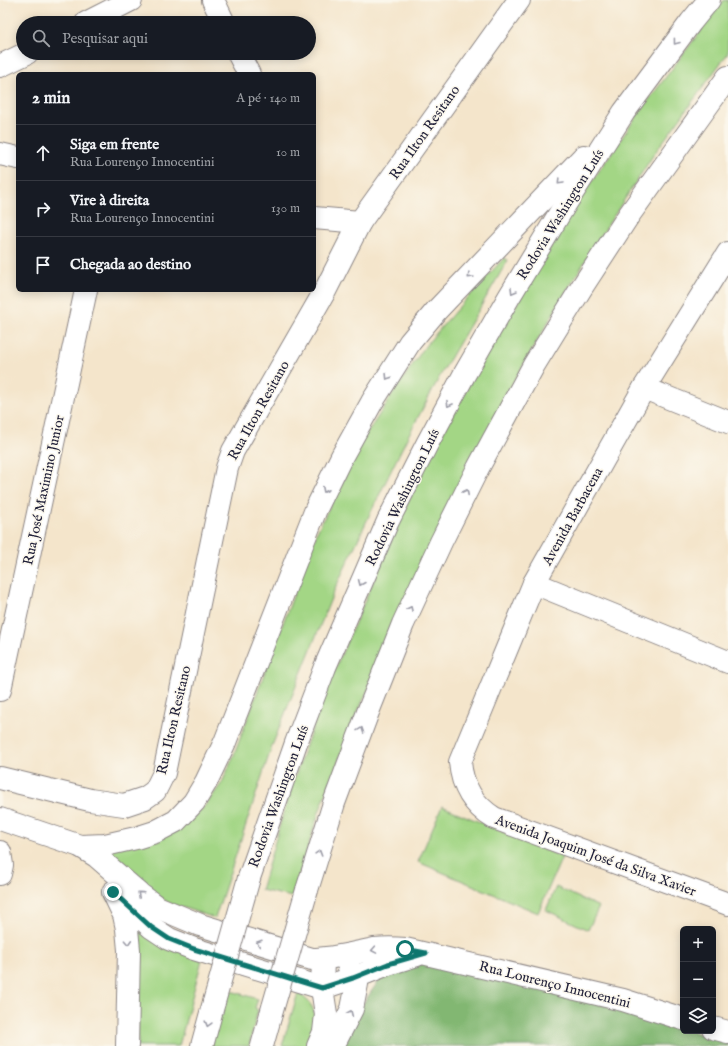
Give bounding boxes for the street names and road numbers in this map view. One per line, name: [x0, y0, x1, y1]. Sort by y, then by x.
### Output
street label: Rua Ilton Resitano: [386, 82, 464, 183]
street label: Rodovia Washington Luís: [513, 146, 608, 283]
street label: Rua Ilton Resitano: [224, 357, 294, 463]
street label: Rua José Maximino Junior: [19, 414, 69, 567]
street label: Rodovia Washington Luís: [362, 426, 444, 569]
street label: Avenida Barbacena: [538, 463, 608, 570]
street label: Rua Ilton Resitano: [153, 664, 195, 776]
street label: Rodovia Washington Luís: [245, 722, 313, 870]
street label: Avenida Joaquim José da Silva Xavier: [492, 811, 699, 901]
street label: Rua Lourenço Innocentini: [477, 957, 633, 1013]

